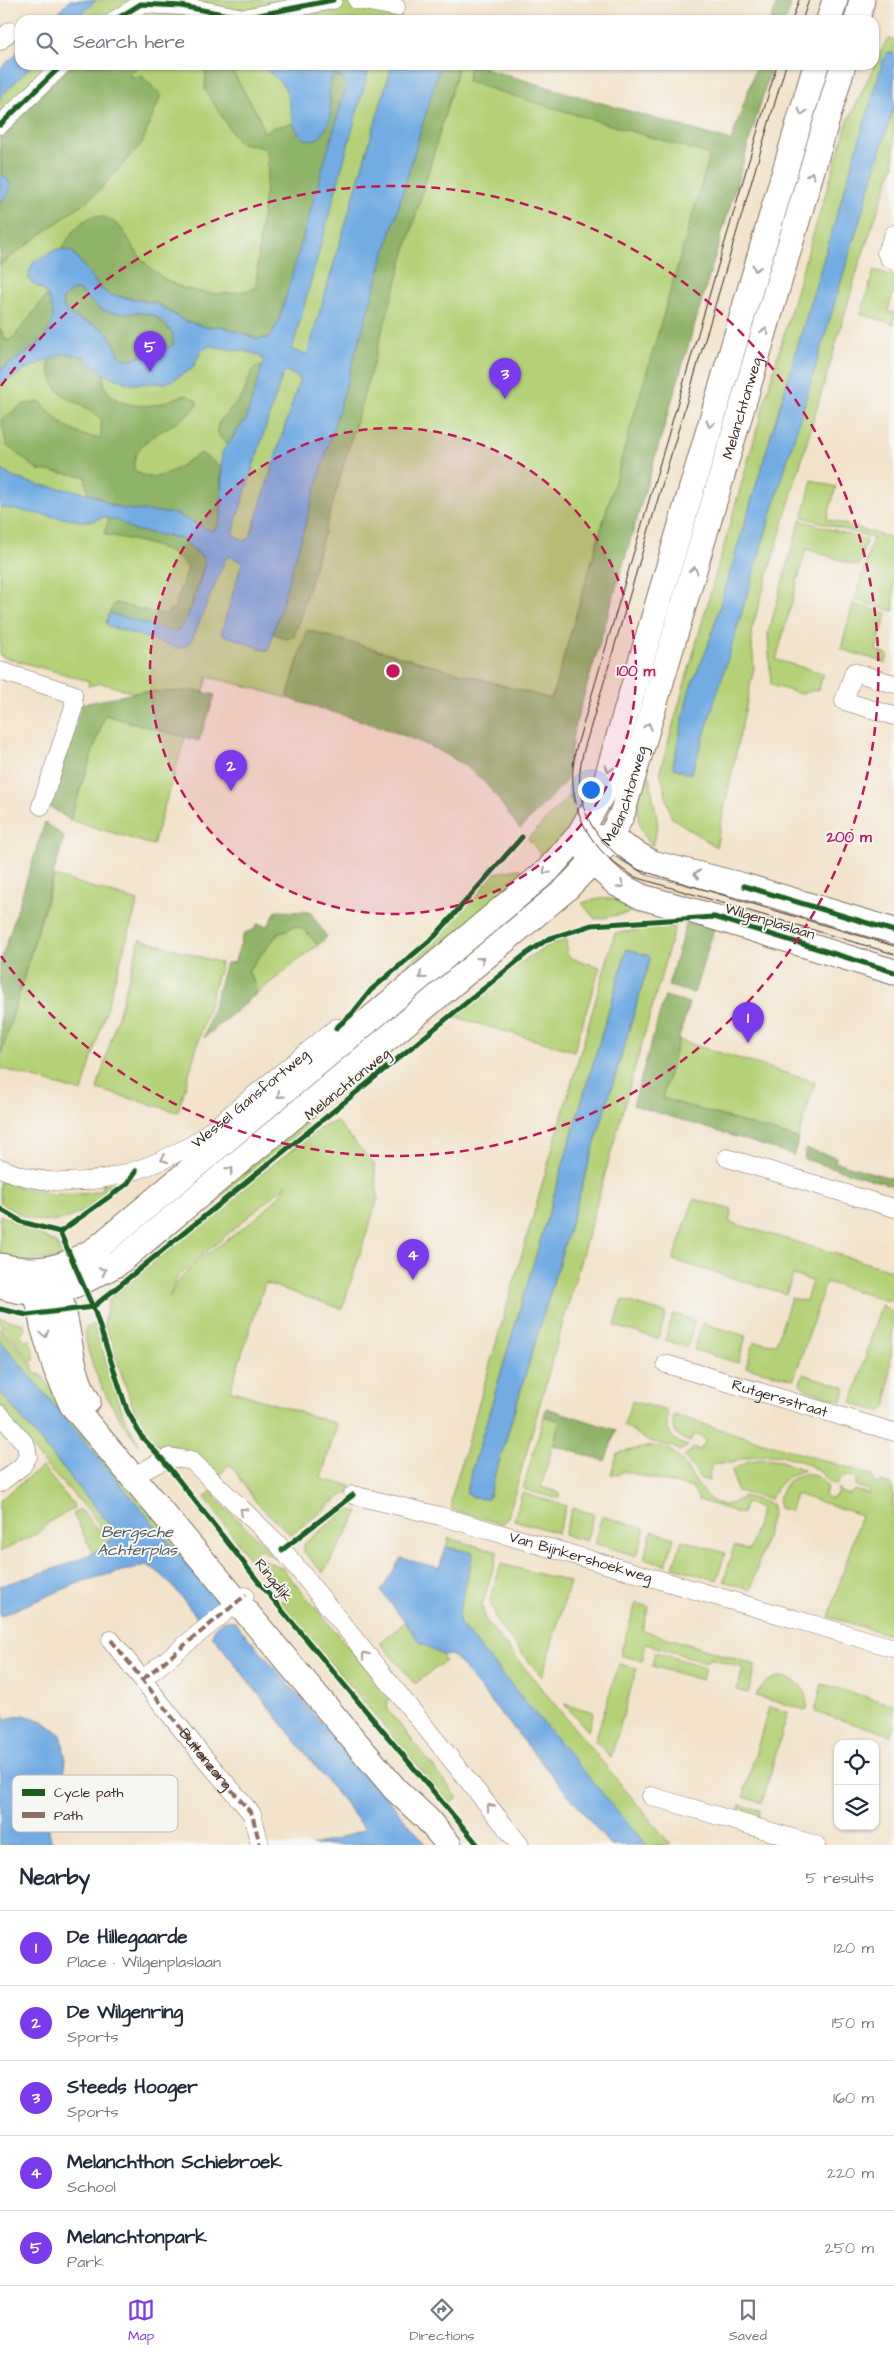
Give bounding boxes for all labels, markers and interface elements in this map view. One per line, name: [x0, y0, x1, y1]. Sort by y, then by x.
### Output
search box: [15, 15, 879, 70]
icon: search: [33, 29, 61, 57]
text: Search here: [73, 29, 185, 56]
one-way arrow: [797, 107, 808, 116]
one-way arrow: [805, 171, 815, 179]
one-way arrow: [752, 263, 762, 271]
one-way arrow: [759, 327, 769, 335]
pin: 5: [134, 331, 166, 372]
street label: Melanchtonweg: [717, 355, 768, 462]
pin: 3: [489, 358, 521, 399]
one-way arrow: [706, 419, 716, 427]
one-way arrow: [689, 567, 699, 575]
text: 100 m: [617, 661, 656, 682]
centre of rings: [384, 662, 402, 680]
one-way arrow: [643, 723, 653, 731]
street label: Melanchtonweg: [597, 743, 654, 850]
pin: 2: [215, 750, 247, 791]
one-way arrow: [604, 764, 614, 773]
your location: [578, 777, 604, 803]
text: 200 m: [825, 827, 872, 848]
one-way arrow: [543, 865, 552, 874]
one-way arrow: [692, 869, 701, 880]
one-way arrow: [615, 879, 624, 889]
street label: Wilgenplaslaan: [722, 898, 818, 946]
one-way arrow: [476, 956, 485, 965]
one-way arrow: [419, 970, 428, 978]
pin: 1: [732, 1002, 764, 1043]
street label: Melanchtonweg: [300, 1043, 396, 1126]
street label: Wessel Gansfortweg: [187, 1044, 314, 1153]
one-way arrow: [277, 1089, 286, 1098]
one-way arrow: [160, 1152, 169, 1163]
one-way arrow: [224, 1167, 233, 1175]
pin: 4: [397, 1239, 429, 1280]
one-way arrow: [98, 1267, 107, 1277]
one-way arrow: [40, 1329, 50, 1337]
street label: Rutgersstraat: [729, 1374, 830, 1423]
one-way arrow: [239, 1508, 248, 1517]
water label: Bergsche Achterplas: [97, 1521, 178, 1561]
street label: Van Bijnkershoekweg: [507, 1527, 655, 1589]
street label: Ringdijk: [249, 1554, 298, 1607]
one-way arrow: [363, 1652, 371, 1661]
street label: Buitenzorg: [174, 1724, 237, 1795]
map controls: [834, 1740, 879, 1830]
button: locate: [834, 1740, 879, 1785]
legend: [12, 1775, 178, 1832]
text: Cycle path: [54, 1783, 123, 1803]
button: layers: [834, 1785, 879, 1830]
one-way arrow: [487, 1803, 496, 1813]
text: Path: [54, 1806, 83, 1826]
text: Nearby: [20, 1863, 90, 1892]
text: 5 results: [806, 1867, 874, 1889]
text: De Hillegaarde: [67, 1924, 187, 1951]
text: 1: [35, 1937, 37, 1959]
text: 120 m: [834, 1937, 874, 1959]
text: Place · Wilgenplaslaan: [67, 1951, 221, 1973]
text: De Wilgenring: [67, 1999, 183, 2026]
text: 2: [31, 2012, 41, 2034]
text: 150 m: [832, 2012, 874, 2034]
text: Sports: [67, 2026, 119, 2048]
text: Steeds Hooger: [67, 2074, 198, 2101]
text: 3: [32, 2087, 40, 2109]
text: 160 m: [833, 2087, 874, 2109]
text: Sports: [67, 2101, 119, 2123]
text: Melanchthon Schiebroek: [67, 2149, 282, 2176]
text: 4: [31, 2162, 41, 2184]
text: 220 m: [827, 2162, 874, 2184]
text: School: [67, 2176, 116, 2198]
text: Melanchtonpark: [67, 2224, 207, 2251]
text: 5: [30, 2237, 42, 2259]
text: 250 m: [825, 2237, 874, 2259]
text: Park: [67, 2251, 104, 2273]
tab: Map: [127, 2296, 155, 2346]
tab: Directions: [409, 2296, 474, 2346]
tab: Saved: [729, 2296, 767, 2346]

